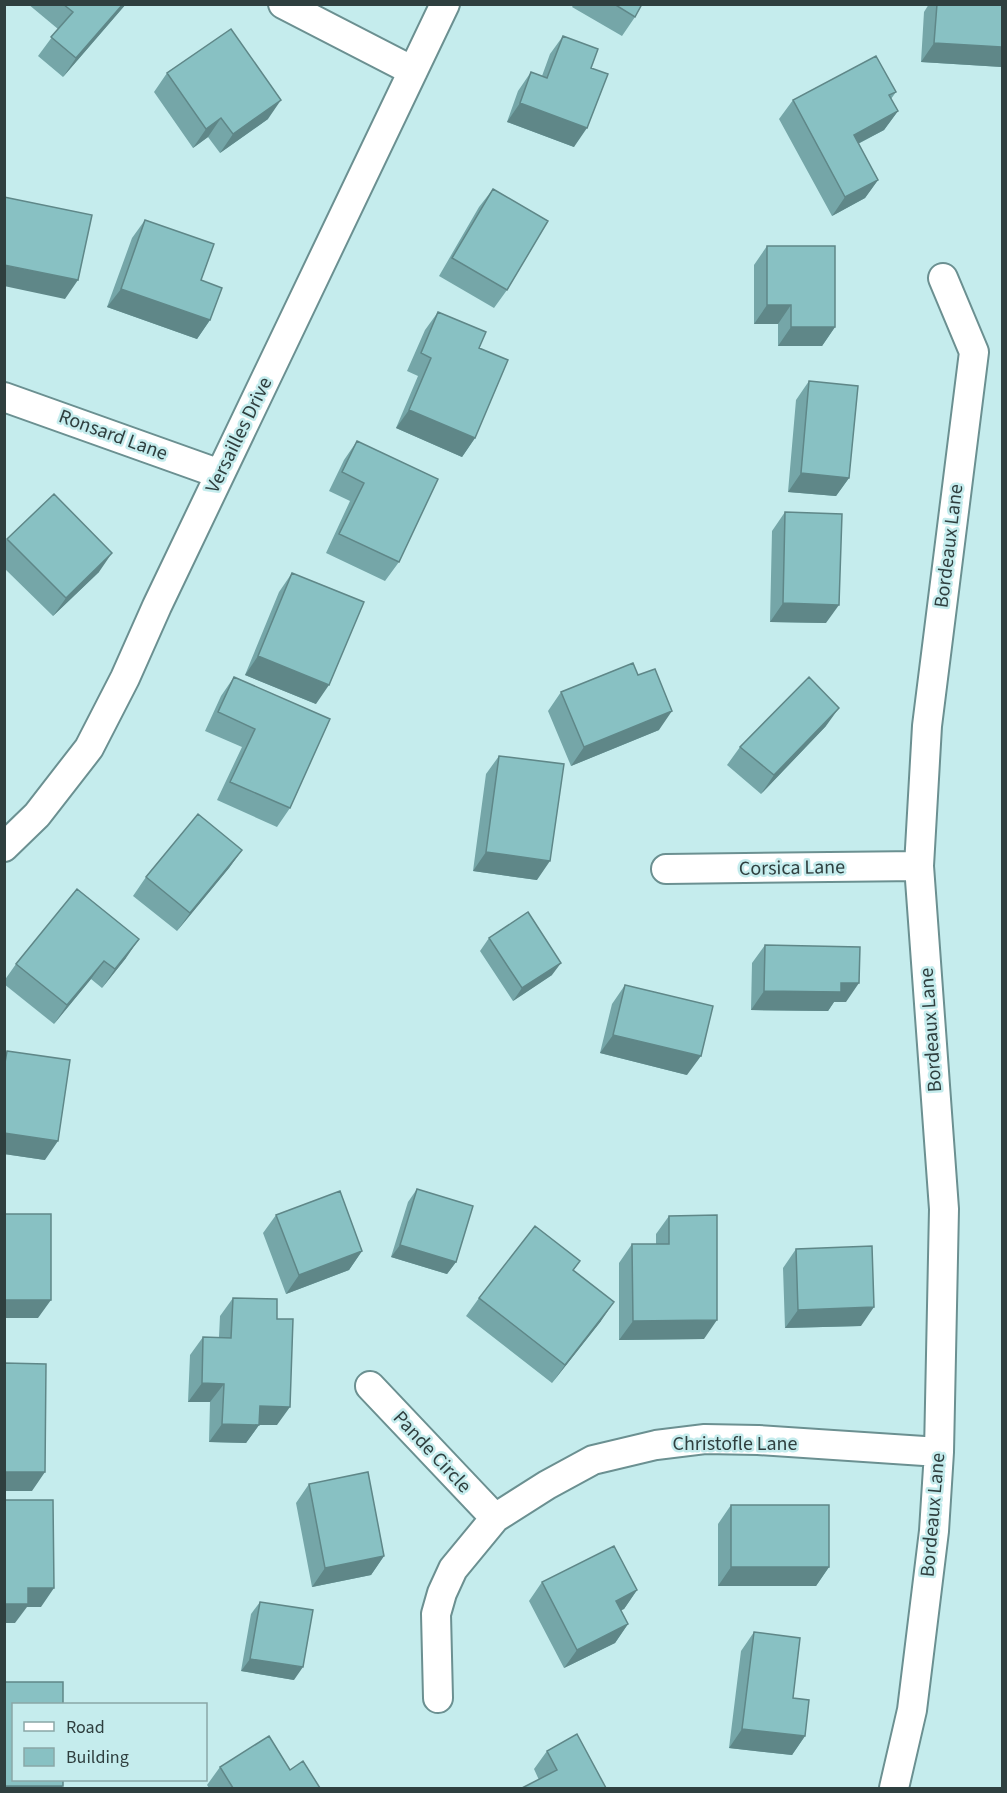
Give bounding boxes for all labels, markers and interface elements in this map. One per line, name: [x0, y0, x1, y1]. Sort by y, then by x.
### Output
street label: Versailles Drive: [199, 372, 279, 498]
street label: Ronsard Lane: [55, 402, 171, 468]
street label: Bordeaux Lane: [928, 482, 970, 610]
street label: Corsica Lane: [739, 853, 845, 883]
street label: Bordeaux Lane: [913, 967, 949, 1093]
street label: Pande Circle: [386, 1405, 478, 1500]
street label: Christofle Lane: [673, 1430, 798, 1458]
street label: Bordeaux Lane: [914, 1452, 952, 1578]
legend: [12, 1703, 207, 1781]
text: Road: [66, 1715, 105, 1740]
text: Building: [66, 1745, 129, 1770]

